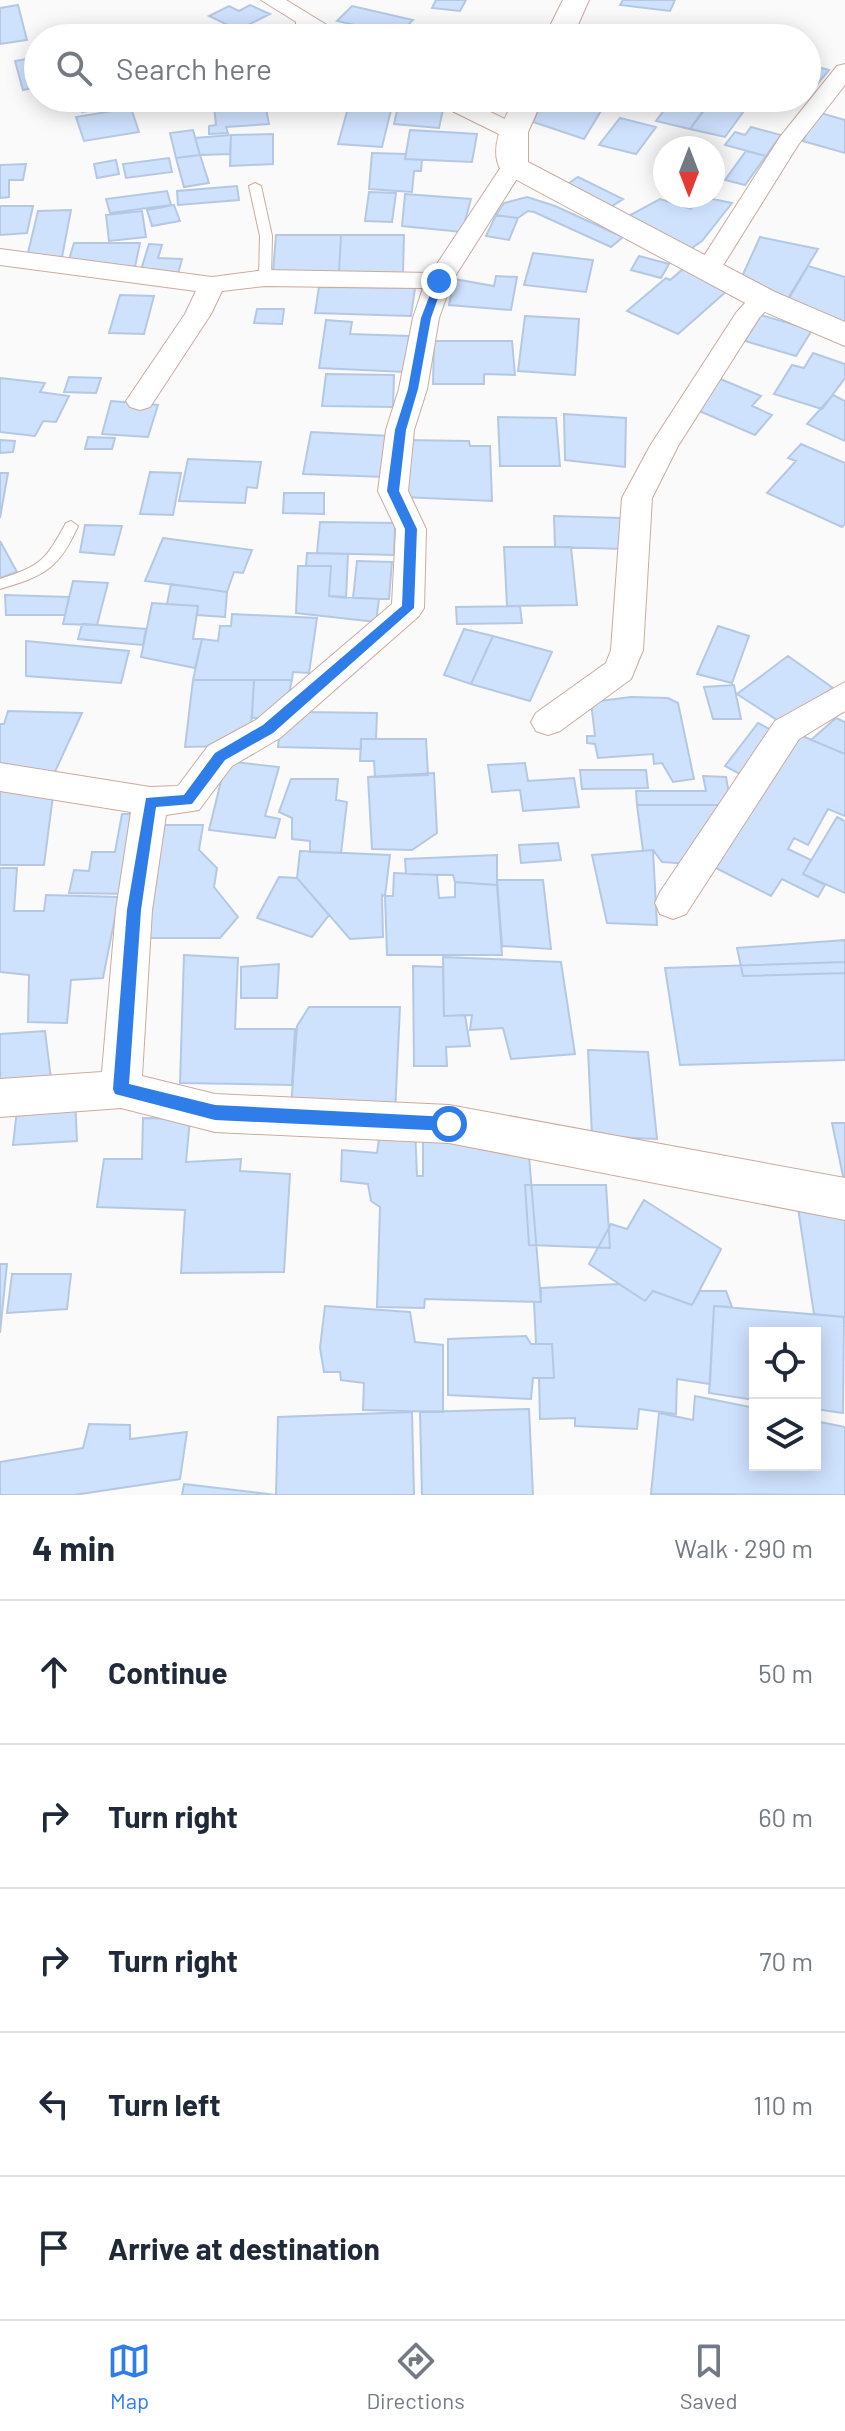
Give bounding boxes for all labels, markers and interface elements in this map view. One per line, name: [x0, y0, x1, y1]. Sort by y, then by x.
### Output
search box: [24, 24, 821, 112]
icon: search: [52, 46, 96, 90]
text: Search here: [116, 50, 272, 86]
north arrow: [653, 136, 725, 208]
route end: [421, 263, 457, 299]
route start: [431, 1106, 467, 1142]
map controls: [749, 1327, 821, 1471]
button: locate: [749, 1327, 821, 1399]
button: layers: [749, 1399, 821, 1471]
text: 4 min: [32, 1527, 115, 1568]
text: Walk · 290 m: [674, 1532, 813, 1563]
icon: ahead: [32, 1650, 76, 1694]
text: Continue: [108, 1654, 228, 1690]
text: 50 m: [758, 1657, 813, 1688]
icon: right: [32, 1794, 76, 1838]
text: Turn right: [108, 1798, 238, 1834]
text: 60 m: [758, 1801, 813, 1832]
icon: right: [32, 1938, 76, 1982]
text: Turn right: [108, 1942, 238, 1978]
text: 70 m: [759, 1945, 813, 1976]
icon: left: [32, 2082, 76, 2126]
text: Turn left: [108, 2086, 221, 2122]
text: 110 m: [753, 2089, 813, 2120]
icon: arrive: [32, 2226, 76, 2270]
text: Arrive at destination: [108, 2230, 380, 2266]
tab: Map: [107, 2339, 151, 2413]
tab: Directions: [366, 2339, 465, 2413]
tab: Saved: [680, 2339, 737, 2413]

